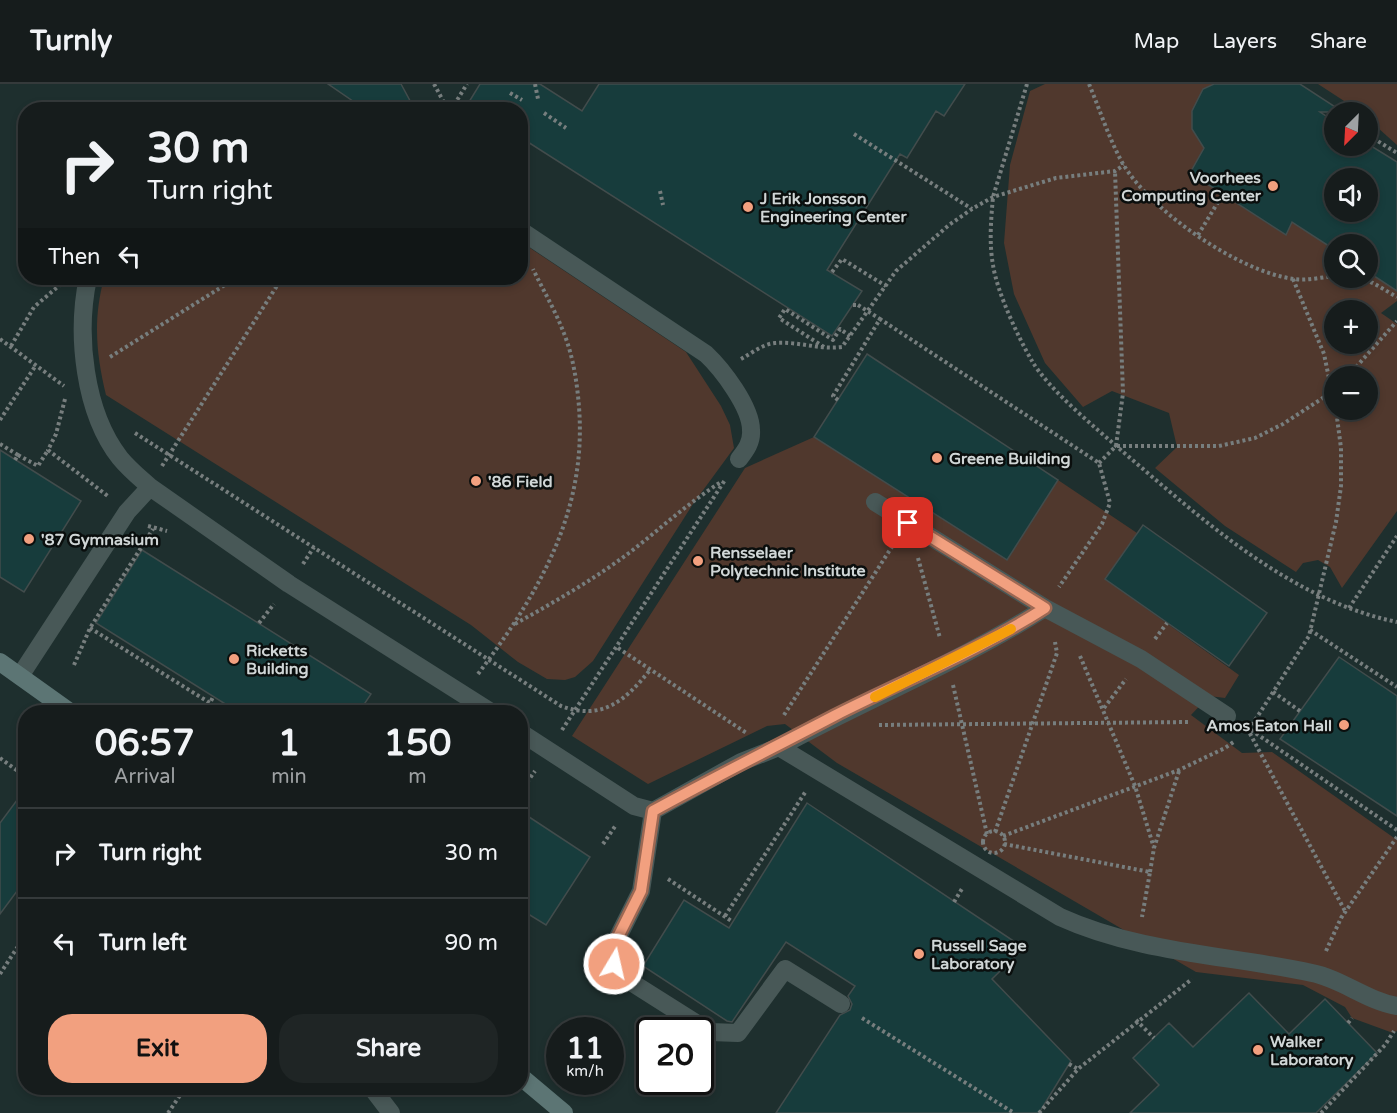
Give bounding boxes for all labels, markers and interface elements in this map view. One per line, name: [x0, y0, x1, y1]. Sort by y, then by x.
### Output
text: Turnly: [30, 24, 112, 58]
text: Map: [1134, 29, 1179, 54]
text: Layers: [1212, 29, 1277, 54]
text: Share: [1310, 29, 1367, 54]
north arrow: [1324, 102, 1378, 156]
map controls: [1324, 102, 1378, 420]
text: 30 m: [147, 123, 249, 174]
icon: right: [48, 126, 126, 204]
place label: Voorhees Computing Center: [1121, 168, 1262, 206]
button: sound: [1324, 168, 1378, 222]
text: Turn right: [147, 174, 273, 207]
marker: Voorhees Computing Center: [1266, 179, 1280, 193]
place label: J Erik Jonsson Engineering Center: [759, 189, 907, 227]
marker: J Erik Jonsson Engineering Center: [741, 200, 755, 214]
button: search: [1324, 234, 1378, 288]
icon: left: [113, 240, 146, 273]
text: Then: [48, 244, 101, 270]
button: +: [1324, 300, 1378, 354]
button: −: [1324, 366, 1378, 420]
place label: Greene Building: [949, 449, 1071, 469]
marker: Greene Building: [930, 451, 944, 465]
place label: '86 Field: [488, 472, 552, 492]
marker: '86 Field: [469, 474, 483, 488]
pin: [882, 497, 933, 548]
icon: arrive: [891, 506, 924, 539]
place label: '87 Gymnasium: [41, 530, 159, 550]
marker: '87 Gymnasium: [22, 532, 36, 546]
place label: Rensselaer Polytechnic Institute: [710, 543, 866, 581]
marker: Rensselaer Polytechnic Institute: [691, 554, 705, 568]
place label: Ricketts Building: [246, 641, 309, 679]
marker: Ricketts Building: [227, 652, 241, 666]
place label: Amos Eaton Hall: [1206, 716, 1332, 736]
marker: Amos Eaton Hall: [1337, 718, 1351, 732]
text: 06:57: [95, 722, 195, 765]
text: 1: [278, 722, 300, 765]
text: 150: [383, 722, 451, 765]
text: Arrival: [114, 765, 176, 789]
text: min: [271, 765, 307, 789]
text: m: [408, 765, 427, 789]
icon: right: [48, 837, 81, 870]
text: Turn right: [99, 840, 201, 866]
text: 30 m: [444, 840, 498, 866]
icon: left: [48, 927, 81, 960]
text: Turn left: [99, 930, 187, 956]
text: 90 m: [444, 930, 498, 956]
position arrow: [582, 932, 646, 996]
place label: Russell Sage Laboratory: [931, 936, 1027, 974]
marker: Russell Sage Laboratory: [912, 947, 926, 961]
button: Exit: [48, 1014, 267, 1083]
button: Share: [279, 1014, 498, 1083]
speed limit sign: 20: [636, 1017, 714, 1095]
text: 11: [566, 1030, 604, 1067]
place label: Walker Laboratory: [1270, 1032, 1354, 1070]
marker: Walker Laboratory: [1251, 1043, 1265, 1057]
text: km/h: [566, 1062, 604, 1080]

